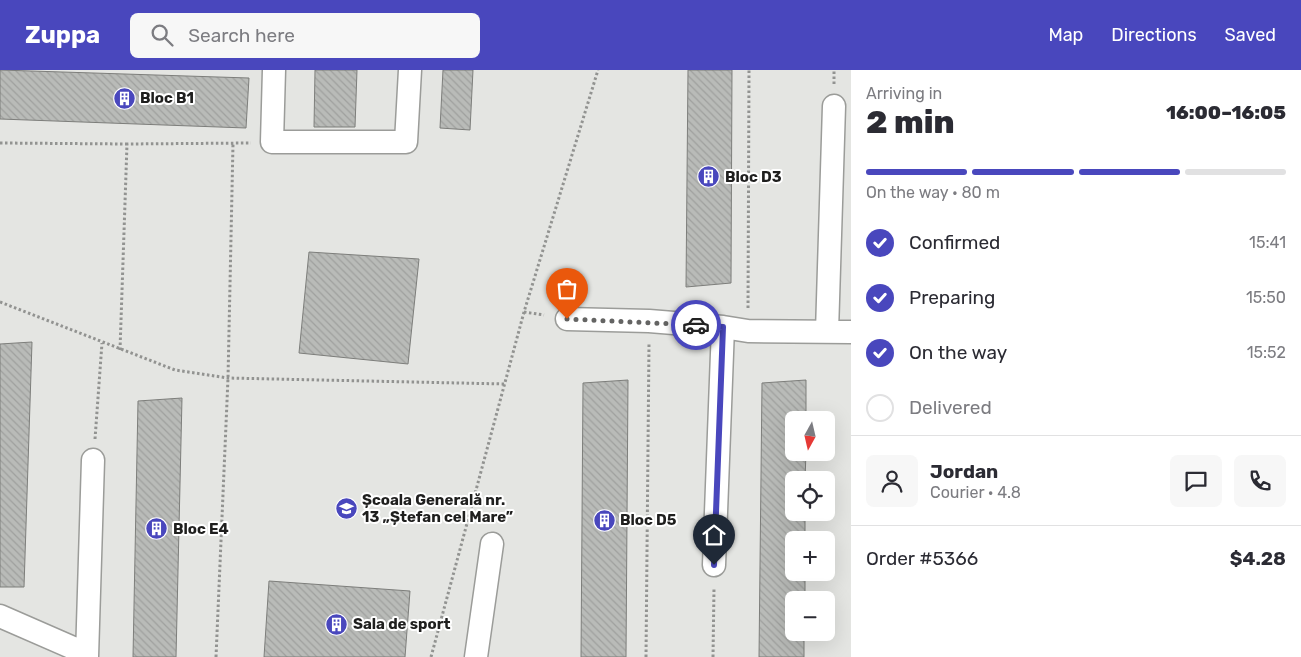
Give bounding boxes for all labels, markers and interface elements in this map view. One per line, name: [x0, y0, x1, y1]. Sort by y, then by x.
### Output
search box: [130, 13, 480, 58]
text: Zuppa: [25, 21, 100, 49]
icon: search: [148, 21, 176, 49]
text: Search here: [188, 24, 295, 47]
text: Map: [1048, 24, 1083, 46]
text: Directions: [1111, 24, 1197, 46]
text: Saved: [1225, 24, 1276, 46]
text: Arriving in: [866, 84, 942, 103]
building icon: Bloc B1: [112, 86, 136, 110]
place label: Bloc B1: [140, 89, 194, 107]
text: 16:00–16:05: [1166, 101, 1286, 124]
text: 2 min: [866, 103, 955, 141]
building icon: Bloc D3: [697, 165, 721, 189]
place label: Bloc D3: [725, 168, 782, 186]
text: On the way · 80 m: [866, 183, 1000, 202]
icon: check: [866, 229, 894, 257]
text: Confirmed: [909, 231, 1000, 254]
text: 15:41: [1249, 233, 1286, 252]
pin: [546, 268, 588, 319]
icon: bag: [553, 275, 581, 303]
icon: check: [866, 284, 894, 312]
text: Preparing: [909, 286, 995, 309]
text: 15:50: [1246, 288, 1286, 307]
courier: [671, 300, 721, 350]
icon: car: [682, 311, 710, 339]
icon: check: [866, 339, 894, 367]
text: On the way: [909, 341, 1007, 364]
text: 15:52: [1247, 343, 1286, 362]
text: Delivered: [909, 396, 992, 419]
north arrow: [785, 411, 835, 461]
map controls: [785, 411, 835, 641]
button: person: [866, 455, 918, 507]
button: chat: [1170, 455, 1222, 507]
button: phone: [1234, 455, 1286, 507]
text: Jordan: [930, 460, 998, 483]
button: locate: [785, 471, 835, 521]
text: Courier · 4.8: [930, 483, 1021, 502]
place label: Școala Generală nr. 13 „Ștefan cel Mare”: [362, 491, 513, 526]
school or university icon: Școala Generală nr. 13 „Ștefan cel Mare”: [334, 497, 358, 521]
building icon: Bloc D5: [592, 508, 616, 532]
place label: Bloc D5: [620, 511, 677, 529]
pin: [693, 514, 735, 565]
building icon: Bloc E4: [145, 517, 169, 541]
place label: Bloc E4: [173, 520, 229, 538]
icon: home: [700, 521, 728, 549]
button: +: [785, 531, 835, 581]
text: Order #5366: [866, 547, 978, 570]
text: $4.28: [1230, 547, 1286, 570]
button: −: [785, 591, 835, 641]
building icon: Sala de sport: [325, 612, 349, 636]
place label: Sala de sport: [353, 615, 450, 633]

